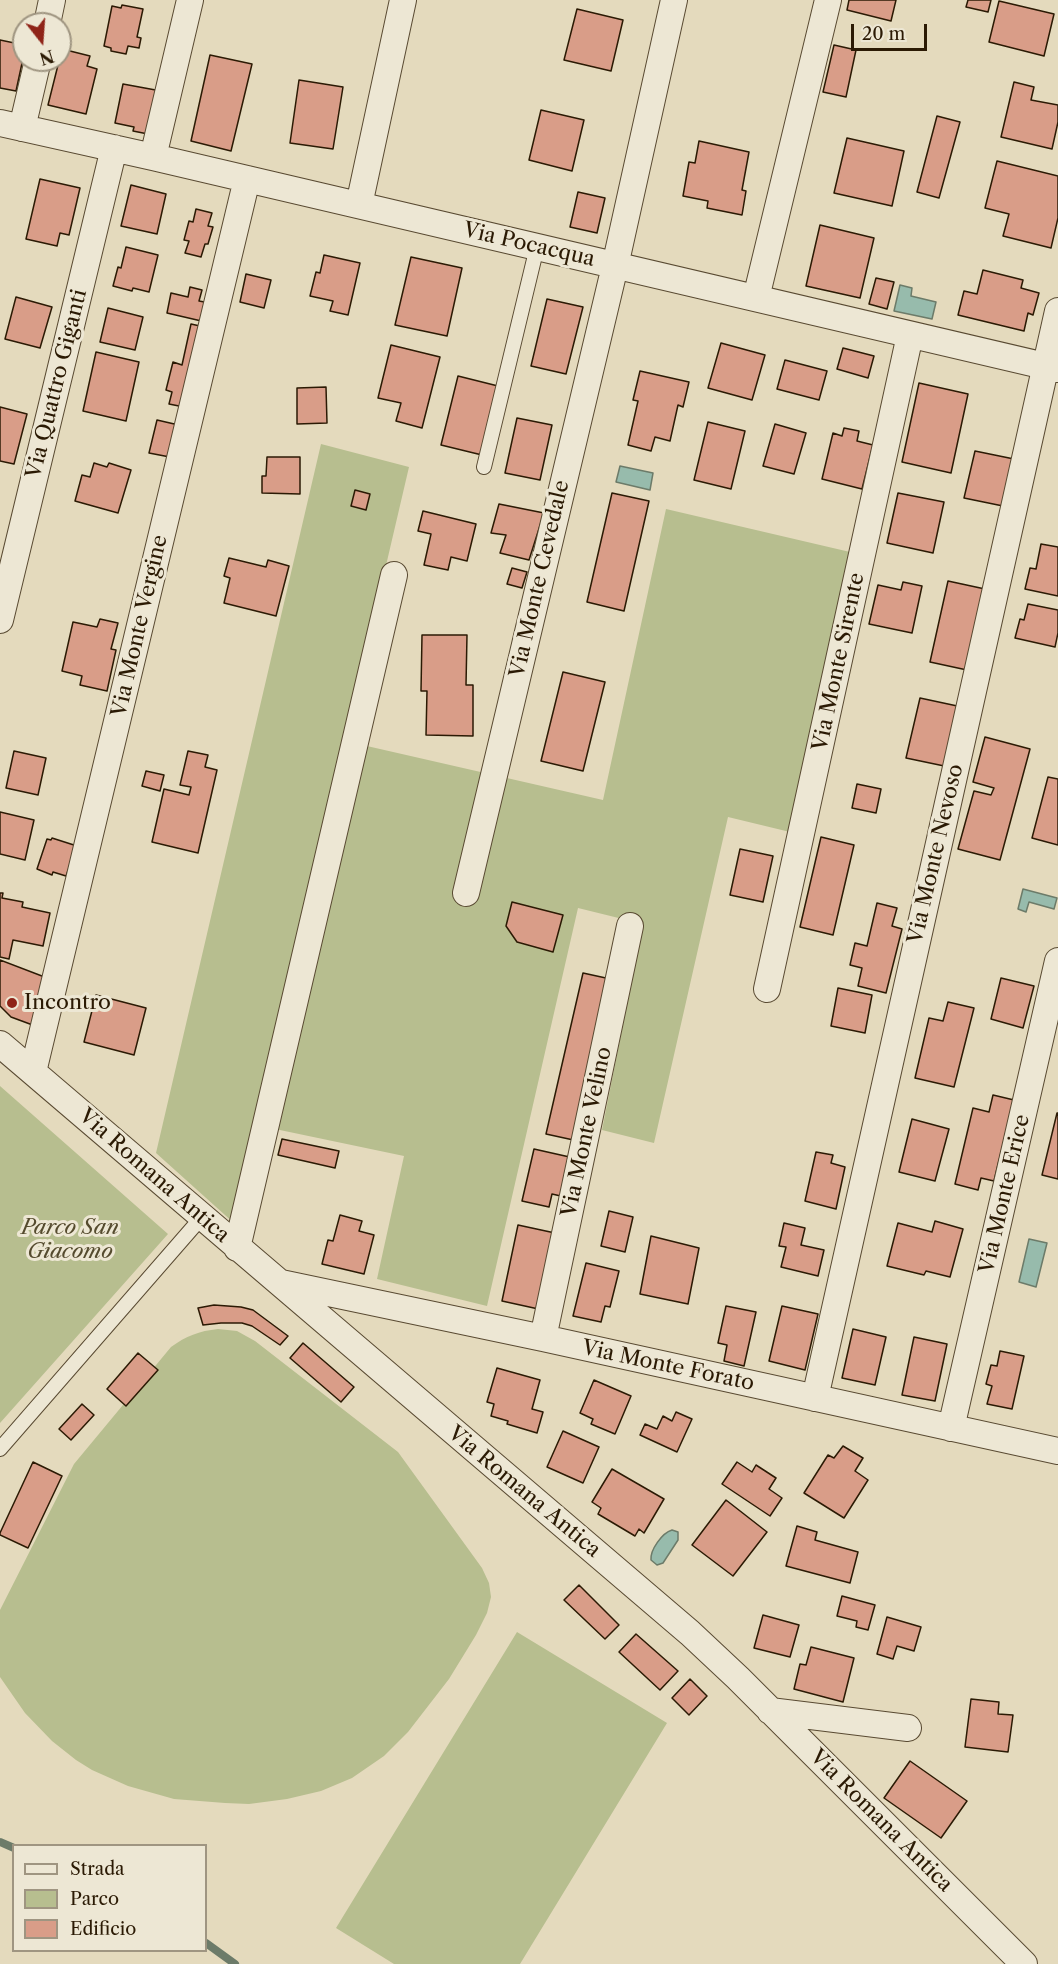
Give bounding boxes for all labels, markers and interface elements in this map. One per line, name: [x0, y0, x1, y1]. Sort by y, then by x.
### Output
north arrow: [12, 12, 72, 72]
scale bar: [854, 12, 930, 50]
text: 20 m: [862, 23, 905, 45]
text: N: [37, 46, 56, 69]
street label: Via Pocacqua: [461, 218, 597, 272]
street label: Via Quattro Giganti: [21, 287, 93, 481]
street label: Via Monte Cevedale: [505, 478, 575, 680]
street label: Via Monte Vergine: [107, 533, 173, 719]
street label: Via Monte Sirente: [808, 571, 870, 753]
street label: Via Monte Nevoso: [903, 762, 969, 946]
place label: Incontro: [24, 990, 111, 1016]
marker: Incontro: [5, 996, 19, 1010]
street label: Via Monte Velino: [557, 1045, 617, 1219]
street label: Via Romana Antica: [74, 1104, 234, 1248]
street label: Via Monte Erice: [974, 1112, 1036, 1276]
park label: Parco San Giacomo: [21, 1215, 119, 1265]
street label: Via Monte Forato: [580, 1335, 756, 1397]
street label: Via Romana Antica: [443, 1421, 605, 1563]
street label: Via Romana Antica: [804, 1744, 958, 1898]
legend: [12, 1844, 207, 1952]
text: Strada: [70, 1858, 125, 1880]
text: Parco: [70, 1888, 119, 1910]
text: Edificio: [70, 1918, 136, 1940]

